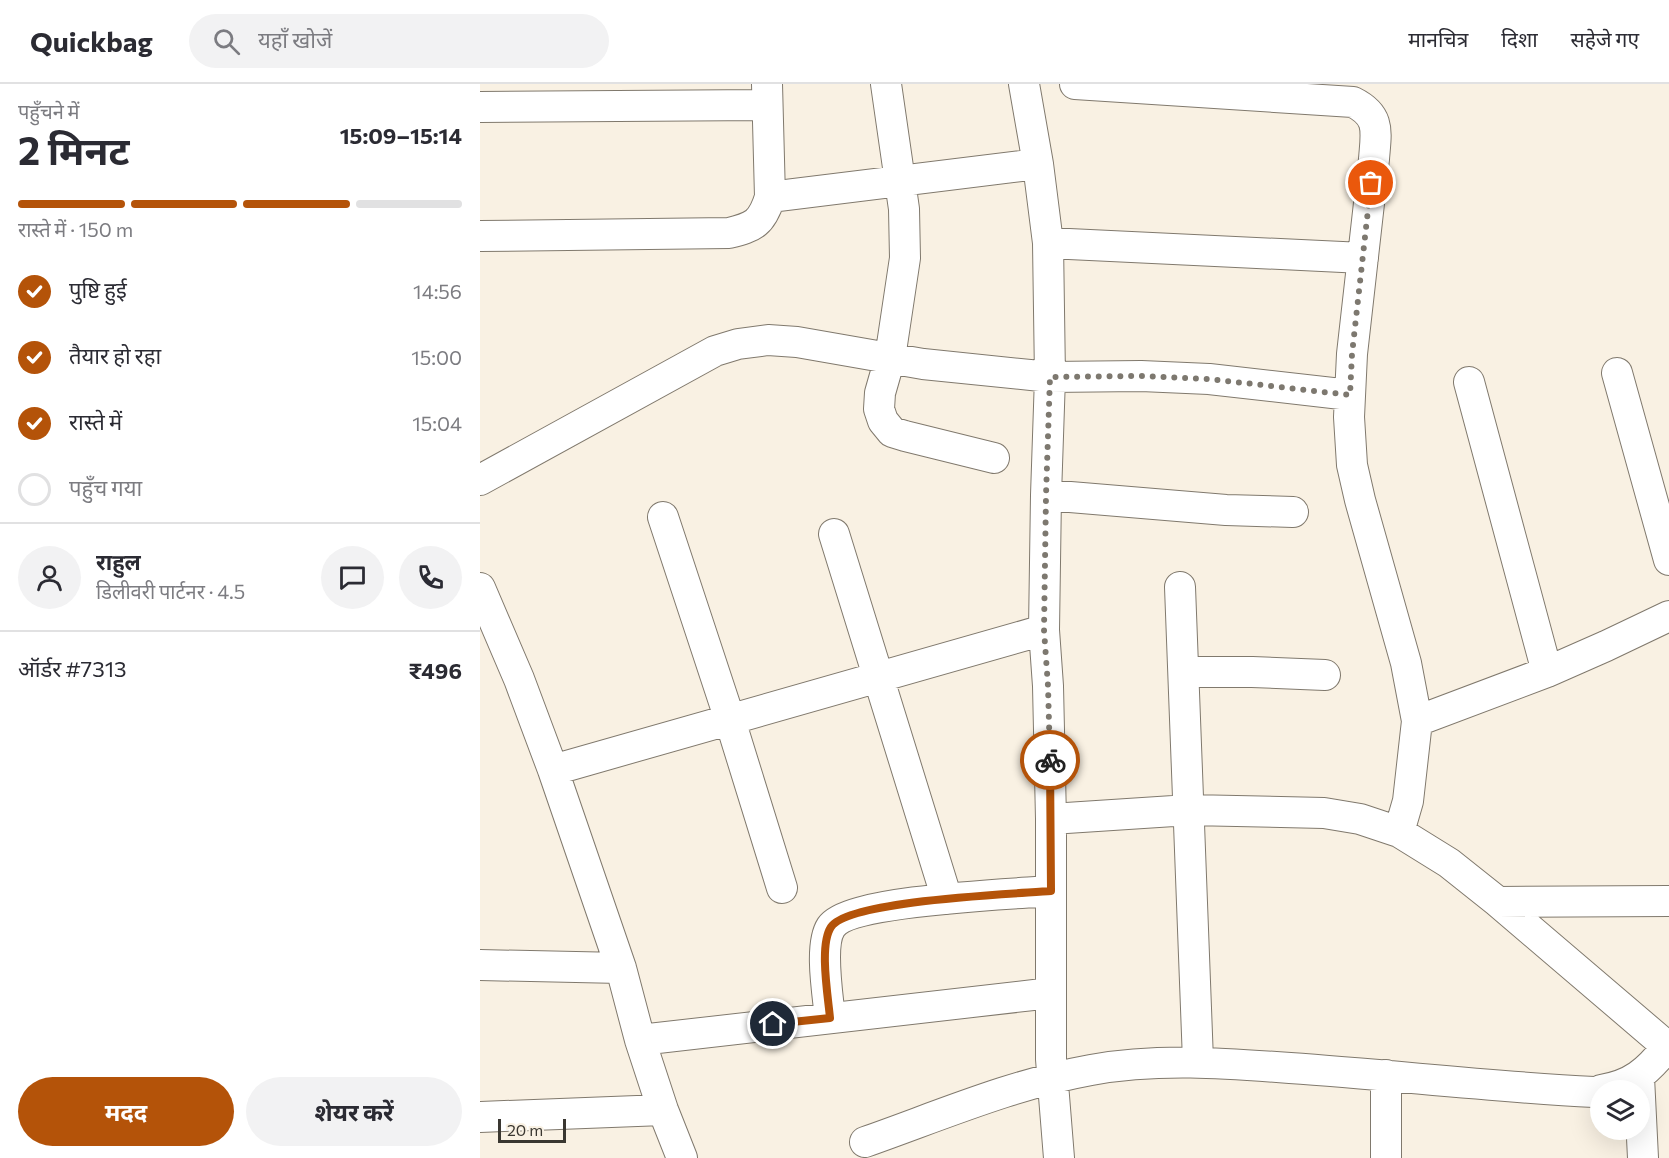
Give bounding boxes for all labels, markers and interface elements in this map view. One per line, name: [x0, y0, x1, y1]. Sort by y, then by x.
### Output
search box: [189, 14, 609, 68]
text: Quickbag: [30, 24, 153, 58]
icon: search: [210, 25, 243, 58]
text: यहाँ खोजें: [258, 26, 332, 53]
text: मानचित्र: [1408, 26, 1468, 51]
text: दिशा: [1501, 26, 1538, 51]
text: सहेजे गए: [1571, 26, 1639, 51]
text: पहुँचने में: [18, 99, 80, 123]
text: 15:09–15:14: [340, 122, 462, 149]
text: 2 मिनट: [18, 125, 130, 173]
pin: [1345, 157, 1396, 208]
icon: bag: [1354, 166, 1387, 199]
text: रास्ते में · 150 m: [18, 217, 133, 241]
icon: check: [18, 275, 51, 308]
text: पुष्टि हुई: [69, 276, 127, 303]
text: 14:56: [413, 279, 462, 303]
icon: check: [18, 341, 51, 374]
text: तैयार हो रहा: [69, 342, 161, 369]
text: 15:00: [411, 345, 462, 369]
icon: check: [18, 407, 51, 440]
text: रास्ते में: [69, 408, 122, 435]
text: 15:04: [412, 411, 462, 435]
text: पहुँच गया: [69, 474, 142, 501]
button: person: [18, 546, 81, 609]
button: chat: [321, 546, 384, 609]
button: phone: [399, 546, 462, 609]
text: राहुल: [96, 548, 141, 575]
text: डिलीवरी पार्टनर · 4.5: [96, 579, 245, 603]
text: ऑर्डर #7313: [18, 655, 127, 682]
text: ₹496: [408, 657, 462, 684]
courier: [1020, 730, 1080, 790]
icon: bike: [1034, 744, 1067, 777]
pin: [747, 998, 798, 1049]
icon: home: [756, 1007, 789, 1040]
button: मदद: [18, 1077, 234, 1146]
button: शेयर करें: [246, 1077, 462, 1146]
map controls: [1590, 1080, 1650, 1140]
button: layers: [1590, 1080, 1650, 1140]
scale bar: [498, 1116, 566, 1144]
text: 20 m: [507, 1120, 543, 1139]

